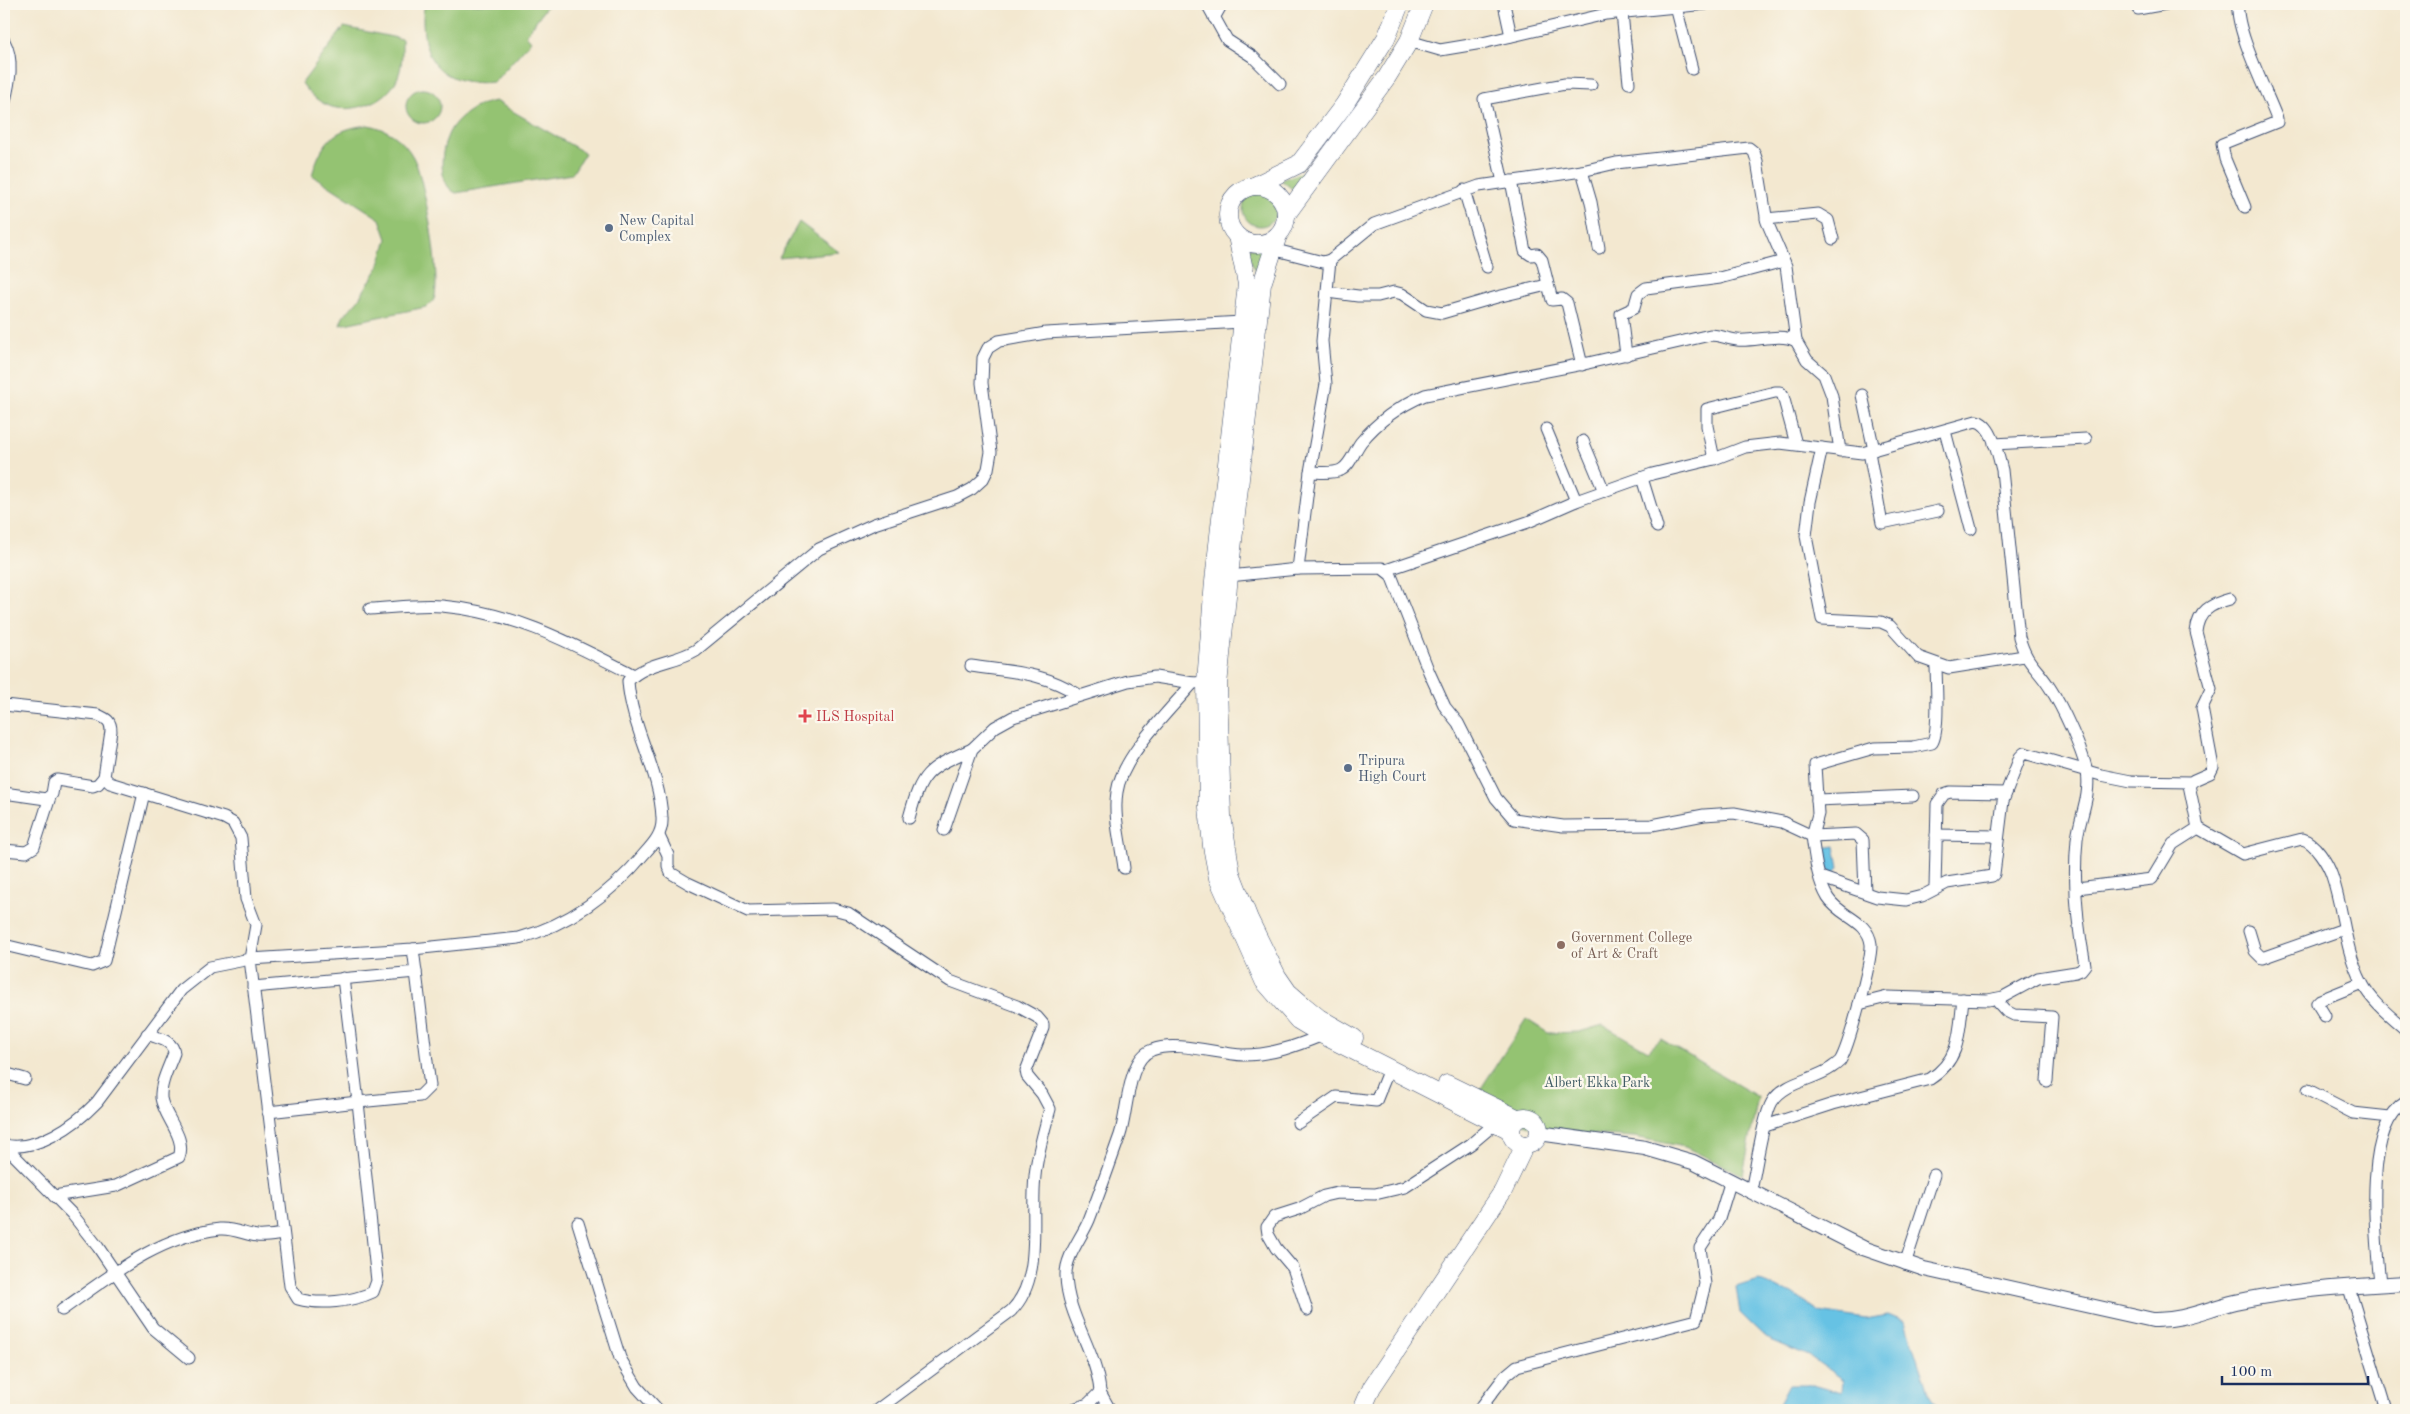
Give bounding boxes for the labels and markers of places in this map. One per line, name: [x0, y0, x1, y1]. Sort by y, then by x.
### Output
place label: New Capital Complex: [619, 214, 694, 244]
marker: New Capital Complex: [603, 222, 615, 234]
marker: ILS Hospital: [798, 709, 812, 723]
place label: ILS Hospital: [816, 710, 894, 724]
place label: Tripura High Court: [1358, 754, 1426, 784]
marker: Tripura High Court: [1342, 762, 1354, 774]
place label: Government College of Art & Craft: [1571, 931, 1692, 961]
marker: Government College of Art & Craft: [1555, 939, 1567, 951]

